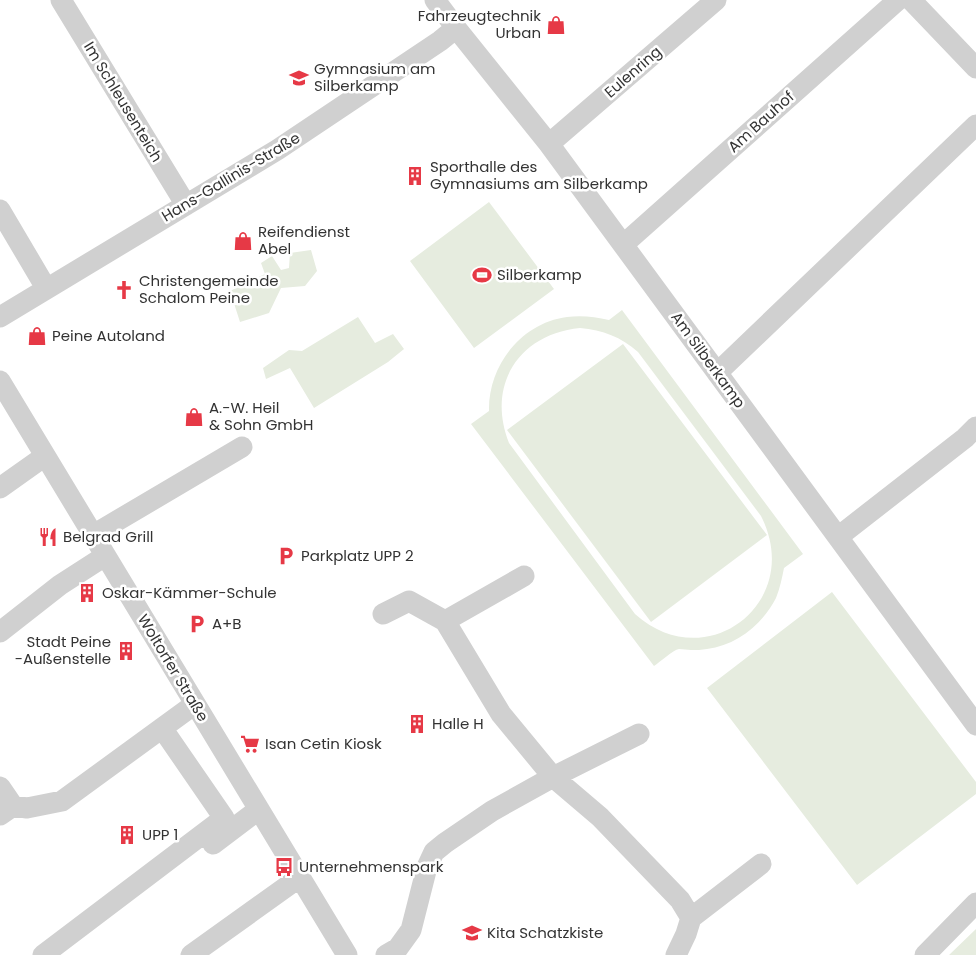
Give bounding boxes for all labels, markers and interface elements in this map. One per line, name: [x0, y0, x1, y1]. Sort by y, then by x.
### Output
place label: Fahrzeugtechnik Urban: [418, 5, 541, 43]
shop icon: Fahrzeugtechnik Urban: [545, 14, 567, 36]
street label: Im Schleusenteich: [79, 38, 168, 166]
street label: Eulenring: [600, 41, 666, 102]
place label: Gymnasium am Silberkamp: [314, 58, 435, 96]
school or university icon: Gymnasium am Silberkamp: [288, 67, 310, 89]
street label: Am Bauhof: [723, 86, 798, 157]
street label: Hans-Gallinis-Straße: [158, 127, 304, 226]
place label: Sporthalle des Gymnasiums am Silberkamp: [430, 156, 648, 194]
building icon: Sporthalle des Gymnasiums am Silberkamp: [404, 165, 426, 187]
place label: Reifendienst Abel: [258, 221, 350, 259]
shop icon: Reifendienst Abel: [232, 230, 254, 252]
sports icon: Silberkamp: [471, 264, 493, 286]
place label: Silberkamp: [497, 264, 582, 285]
place label: Christengemeinde Schalom Peine: [139, 270, 279, 308]
church icon: Christengemeinde Schalom Peine: [113, 279, 135, 301]
street label: Am Silberkamp: [666, 307, 750, 412]
shop icon: Peine Autoland: [26, 325, 48, 347]
place label: Peine Autoland: [52, 325, 165, 346]
place label: A.-W. Heil & Sohn GmbH: [209, 397, 313, 435]
shop icon: A.-W. Heil & Sohn GmbH: [183, 406, 205, 428]
restaurant icon: Belgrad Grill: [37, 526, 59, 548]
place label: Belgrad Grill: [63, 526, 154, 547]
parking icon: Parkplatz UPP 2: [275, 545, 297, 567]
place label: Parkplatz UPP 2: [301, 545, 414, 566]
building icon: Oskar-Kämmer-Schule: [76, 582, 98, 604]
place label: Oskar-Kämmer-Schule: [102, 582, 277, 603]
street label: Woltorfer Straße: [133, 610, 214, 725]
parking icon: A+B: [186, 613, 208, 635]
place label: A+B: [212, 613, 242, 634]
place label: Stadt Peine -Außenstelle: [15, 631, 111, 669]
building icon: Stadt Peine -Außenstelle: [115, 640, 137, 662]
building icon: Halle H: [406, 713, 428, 735]
place label: Halle H: [432, 713, 484, 734]
supermarket icon: Isan Cetin Kiosk: [239, 733, 261, 755]
place label: Isan Cetin Kiosk: [265, 733, 382, 754]
building icon: UPP 1: [116, 824, 138, 846]
place label: UPP 1: [142, 824, 178, 845]
bus stop icon: Unternehmenspark: [273, 856, 295, 878]
place label: Unternehmenspark: [299, 856, 444, 877]
school or university icon: Kita Schatzkiste: [461, 922, 483, 944]
place label: Kita Schatzkiste: [487, 922, 603, 943]

